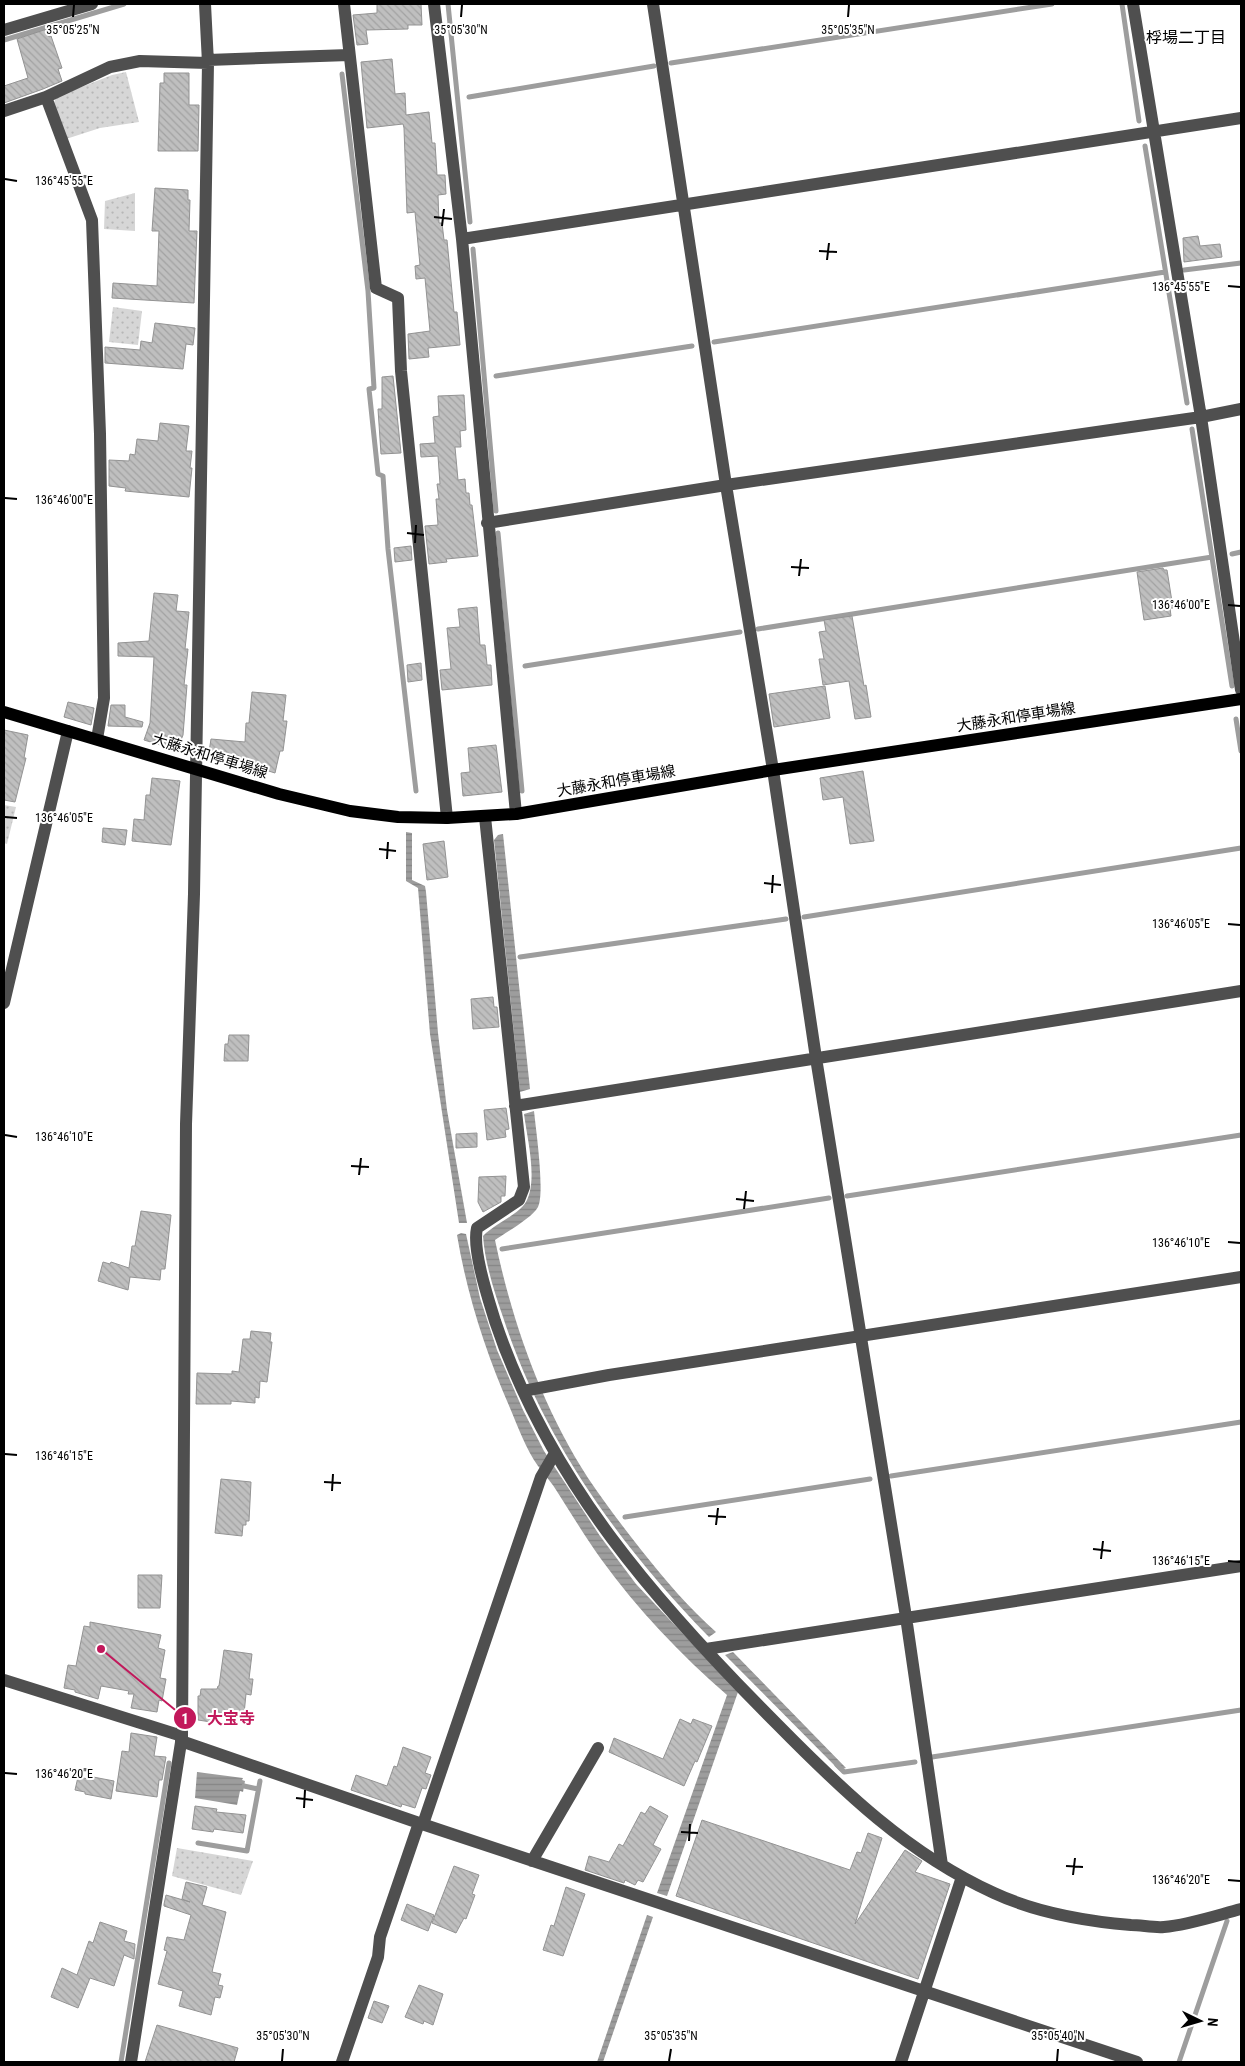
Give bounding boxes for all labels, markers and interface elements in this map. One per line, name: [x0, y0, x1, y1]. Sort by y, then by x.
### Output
text: 35°05'25"N: [46, 23, 100, 37]
text: 35°05'30"N: [434, 23, 488, 37]
text: 35°05'35"N: [821, 23, 875, 37]
district label: 桴場二丁目: [1146, 28, 1226, 47]
text: 136°45'55"E: [35, 174, 93, 188]
text: 136°45'55"E: [1152, 280, 1210, 294]
text: 136°46'00"E: [35, 493, 93, 507]
text: 136°46'00"E: [1152, 598, 1210, 612]
street label: 大藤永和停車場線: [955, 699, 1077, 735]
street label: 大藤永和停車場線: [150, 730, 270, 782]
street label: 大藤永和停車場線: [555, 762, 677, 800]
text: 136°46'05"E: [35, 811, 93, 825]
text: 136°46'05"E: [1152, 917, 1210, 931]
text: 136°46'10"E: [35, 1130, 93, 1144]
text: 136°46'10"E: [1152, 1236, 1210, 1250]
text: 136°46'15"E: [35, 1449, 93, 1463]
text: 136°46'15"E: [1152, 1554, 1210, 1568]
callout: 大宝寺: [172, 1703, 265, 1734]
text: 大宝寺: [207, 1709, 255, 1728]
text: 1: [181, 1710, 189, 1728]
text: 136°46'20"E: [35, 1767, 93, 1781]
text: 136°46'20"E: [1152, 1873, 1210, 1887]
north arrow: [1175, 1996, 1225, 2046]
text: N: [1205, 2017, 1221, 2027]
text: 35°05'30"N: [256, 2029, 310, 2043]
text: 35°05'35"N: [644, 2029, 698, 2043]
text: 35°05'40"N: [1031, 2029, 1085, 2043]

